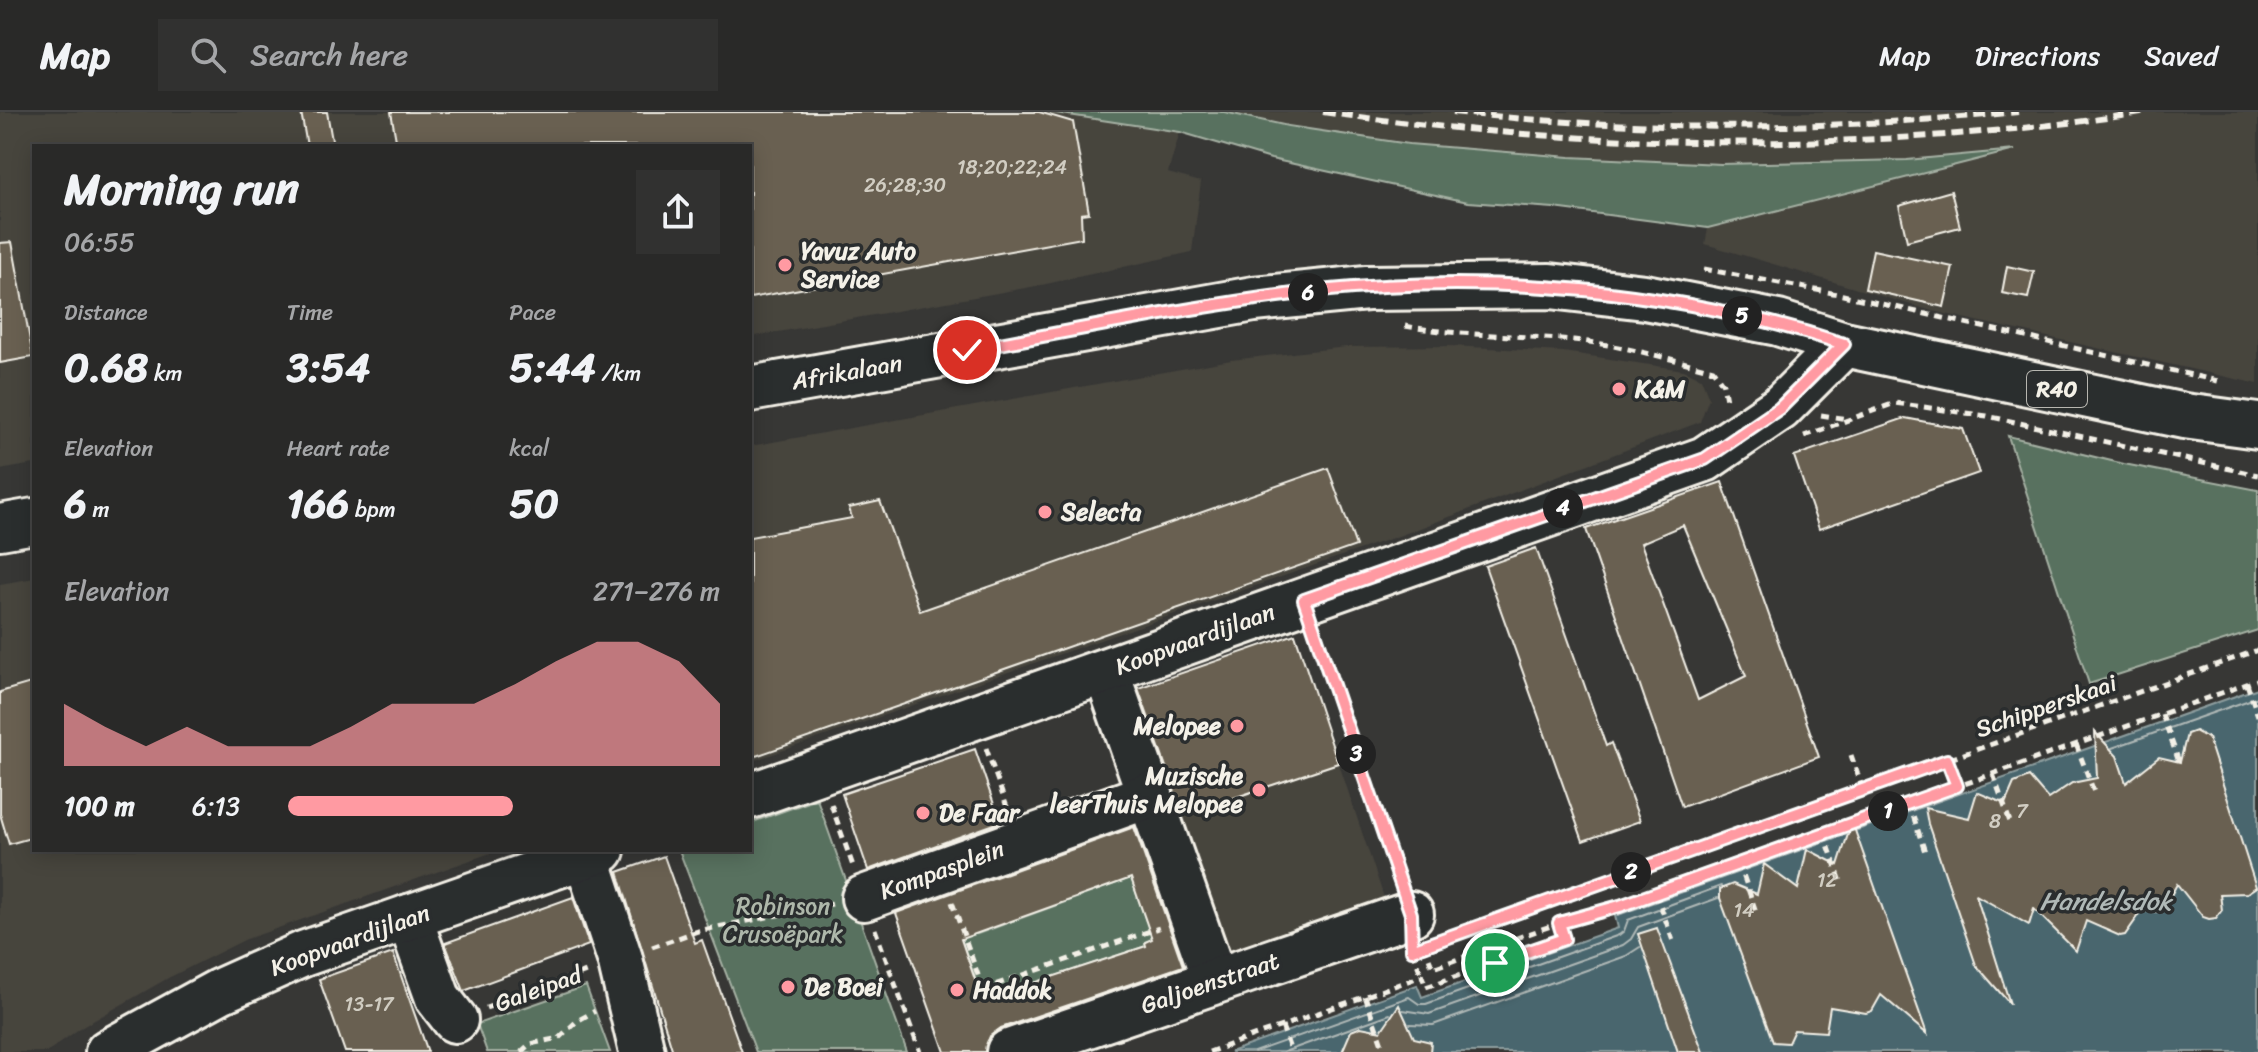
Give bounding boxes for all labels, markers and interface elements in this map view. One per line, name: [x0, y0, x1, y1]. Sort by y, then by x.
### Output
search box: [158, 19, 718, 91]
text: Map: [40, 22, 110, 89]
text: Search here: [250, 28, 408, 82]
text: Map: [1879, 31, 1931, 80]
text: Directions: [1975, 31, 2100, 80]
text: Saved: [2144, 31, 2218, 80]
icon: search: [186, 33, 230, 77]
text: Morning run: [64, 150, 299, 228]
house number: 18;20;22;24: [957, 150, 1067, 185]
house number: 26;28;30: [864, 168, 946, 203]
button: share: [636, 170, 720, 254]
text: 06:55: [64, 219, 135, 265]
place label: Yavuz Auto Service: [800, 230, 917, 300]
marker: Yavuz Auto Service: [776, 256, 794, 274]
pin: 6: [1288, 273, 1328, 313]
text: 6: [1302, 273, 1314, 312]
text: Distance: [64, 293, 148, 332]
text: Time: [287, 293, 333, 332]
text: Pace: [509, 293, 556, 332]
pin: 5: [1722, 296, 1762, 336]
text: 5: [1735, 296, 1749, 335]
pin: [933, 316, 1001, 384]
icon: check: [945, 328, 989, 372]
text: 0.68: [64, 332, 148, 403]
text: 3:54: [287, 332, 370, 403]
text: 5:44: [509, 332, 596, 403]
street label: Afrikalaan: [787, 342, 906, 403]
text: km: [148, 354, 183, 393]
text: /km: [596, 354, 641, 393]
place label: K&M: [1634, 368, 1686, 410]
road number: R40: [2027, 371, 2087, 407]
marker: K&M: [1610, 380, 1628, 398]
text: Elevation: [64, 429, 153, 468]
text: Heart rate: [287, 429, 390, 468]
text: kcal: [509, 429, 549, 468]
text: 6: [64, 468, 87, 539]
text: 166: [287, 468, 349, 539]
text: 50: [509, 468, 559, 539]
pin: 4: [1543, 488, 1583, 528]
text: 4: [1556, 488, 1570, 527]
text: m: [87, 490, 109, 529]
text: bpm: [349, 490, 396, 529]
place label: Selecta: [1060, 491, 1142, 533]
marker: Selecta: [1036, 503, 1054, 521]
text: Elevation: [64, 568, 169, 614]
text: 271–276 m: [593, 568, 720, 614]
street label: Koopvaardijlaan: [1109, 591, 1281, 687]
street label: Schipperskaai: [1970, 662, 2124, 750]
place label: Melopee: [1132, 705, 1222, 747]
marker: Melopee: [1228, 717, 1246, 735]
pin: 3: [1336, 734, 1376, 774]
text: 3: [1350, 734, 1362, 773]
place label: Muzische leerThuis Melopee: [1049, 755, 1244, 825]
marker: Muzische leerThuis Melopee: [1250, 781, 1268, 799]
text: 100 m: [64, 783, 135, 829]
text: 6:13: [192, 783, 240, 829]
pin: 1: [1868, 791, 1908, 831]
text: 1: [1883, 791, 1893, 830]
place label: De Faar: [939, 792, 1021, 834]
house number: 7: [2016, 794, 2029, 829]
marker: De Faar: [914, 804, 932, 822]
house number: 8: [1989, 804, 2001, 839]
street label: Kompasplein: [873, 828, 1011, 912]
pin: 2: [1611, 852, 1651, 892]
text: 2: [1625, 852, 1637, 891]
house number: 12: [1817, 863, 1838, 898]
water label: Handelsdok: [2040, 878, 2174, 924]
park label: Robinson Crusoëpark: [723, 885, 844, 955]
street label: Koopvaardijlaan: [264, 892, 436, 988]
house number: 14: [1733, 893, 1755, 928]
pin: [1461, 929, 1529, 997]
street label: Galjoenstraat: [1135, 940, 1285, 1026]
icon: arrive: [1473, 941, 1517, 985]
street label: Galeipad: [488, 953, 589, 1024]
place label: De Boei: [804, 966, 884, 1008]
place label: Haddok: [973, 969, 1053, 1011]
marker: De Boei: [779, 978, 797, 996]
marker: Haddok: [948, 981, 966, 999]
house number: 13-17: [345, 987, 395, 1022]

